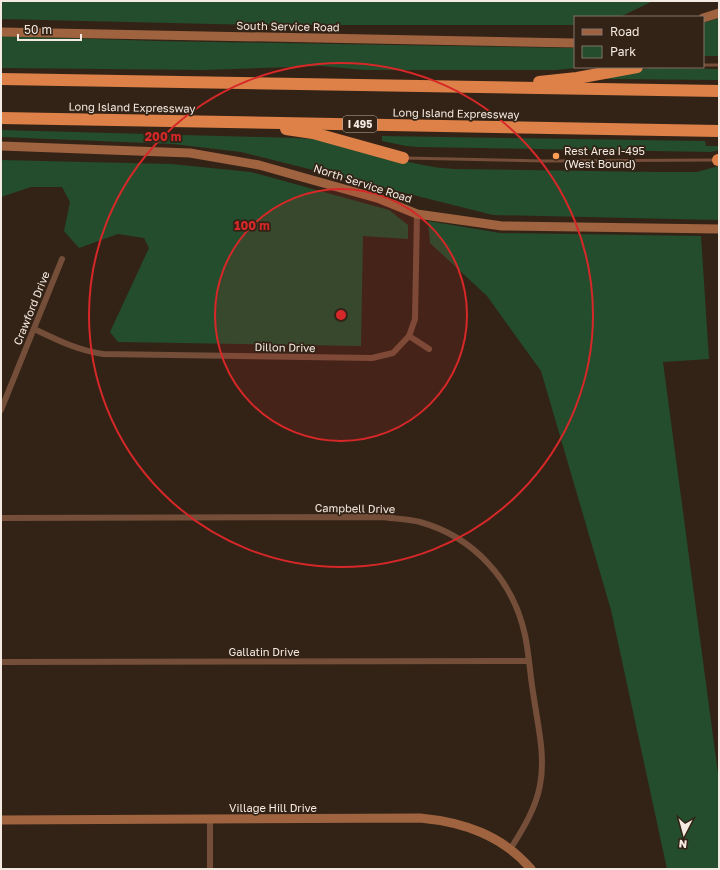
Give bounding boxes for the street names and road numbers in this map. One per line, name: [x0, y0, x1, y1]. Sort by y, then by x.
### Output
street label: South Service Road: [236, 19, 340, 33]
street label: Long Island Expressway: [68, 99, 196, 115]
street label: Long Island Expressway: [392, 105, 520, 121]
road number: I 495: [343, 116, 377, 132]
street label: North Service Road: [312, 161, 414, 205]
street label: Crawford Drive: [10, 269, 52, 347]
street label: Dillon Drive: [254, 340, 316, 354]
street label: Campbell Drive: [315, 501, 395, 515]
street label: Gallatin Drive: [228, 645, 300, 658]
street label: Village Hill Drive: [229, 801, 317, 814]

